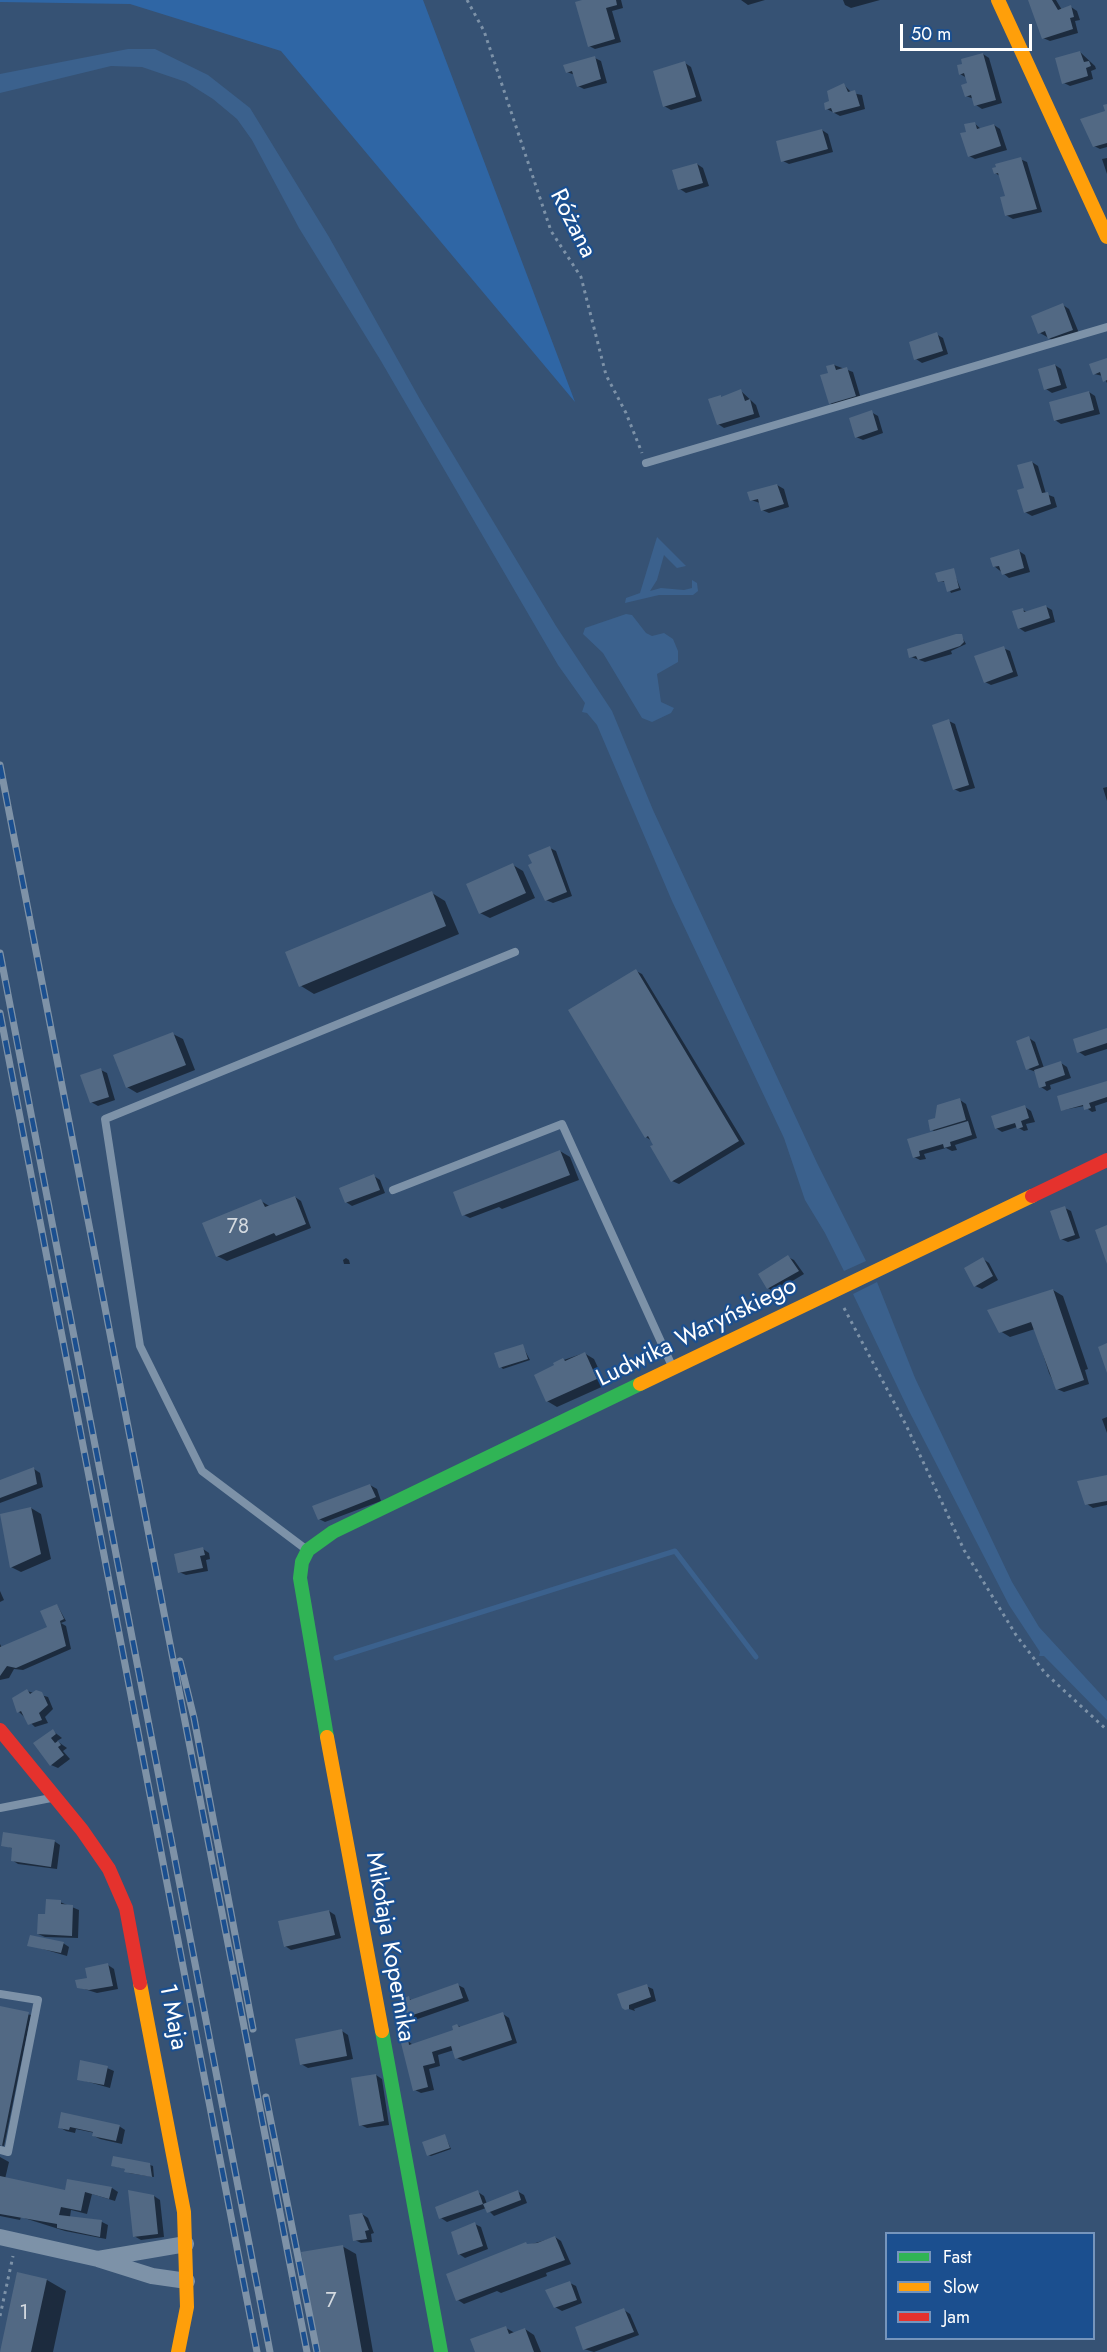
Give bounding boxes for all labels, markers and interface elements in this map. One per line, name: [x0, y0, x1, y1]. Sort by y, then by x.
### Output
scale bar: [903, 12, 1035, 50]
text: 50 m: [911, 21, 951, 47]
street label: Różana: [543, 185, 601, 263]
house number: 78: [227, 1215, 249, 1241]
street label: Ludwika Waryńskiego: [592, 1272, 802, 1394]
street label: Mikołaja Kopernika: [358, 1850, 420, 2044]
street label: 1 Maja: [152, 1982, 192, 2052]
legend: [885, 2232, 1095, 2340]
text: Fast: [943, 2244, 972, 2270]
text: Slow: [943, 2274, 979, 2300]
house number: 7: [325, 2289, 337, 2315]
house number: 1: [19, 2301, 29, 2327]
text: Jam: [943, 2304, 970, 2330]

